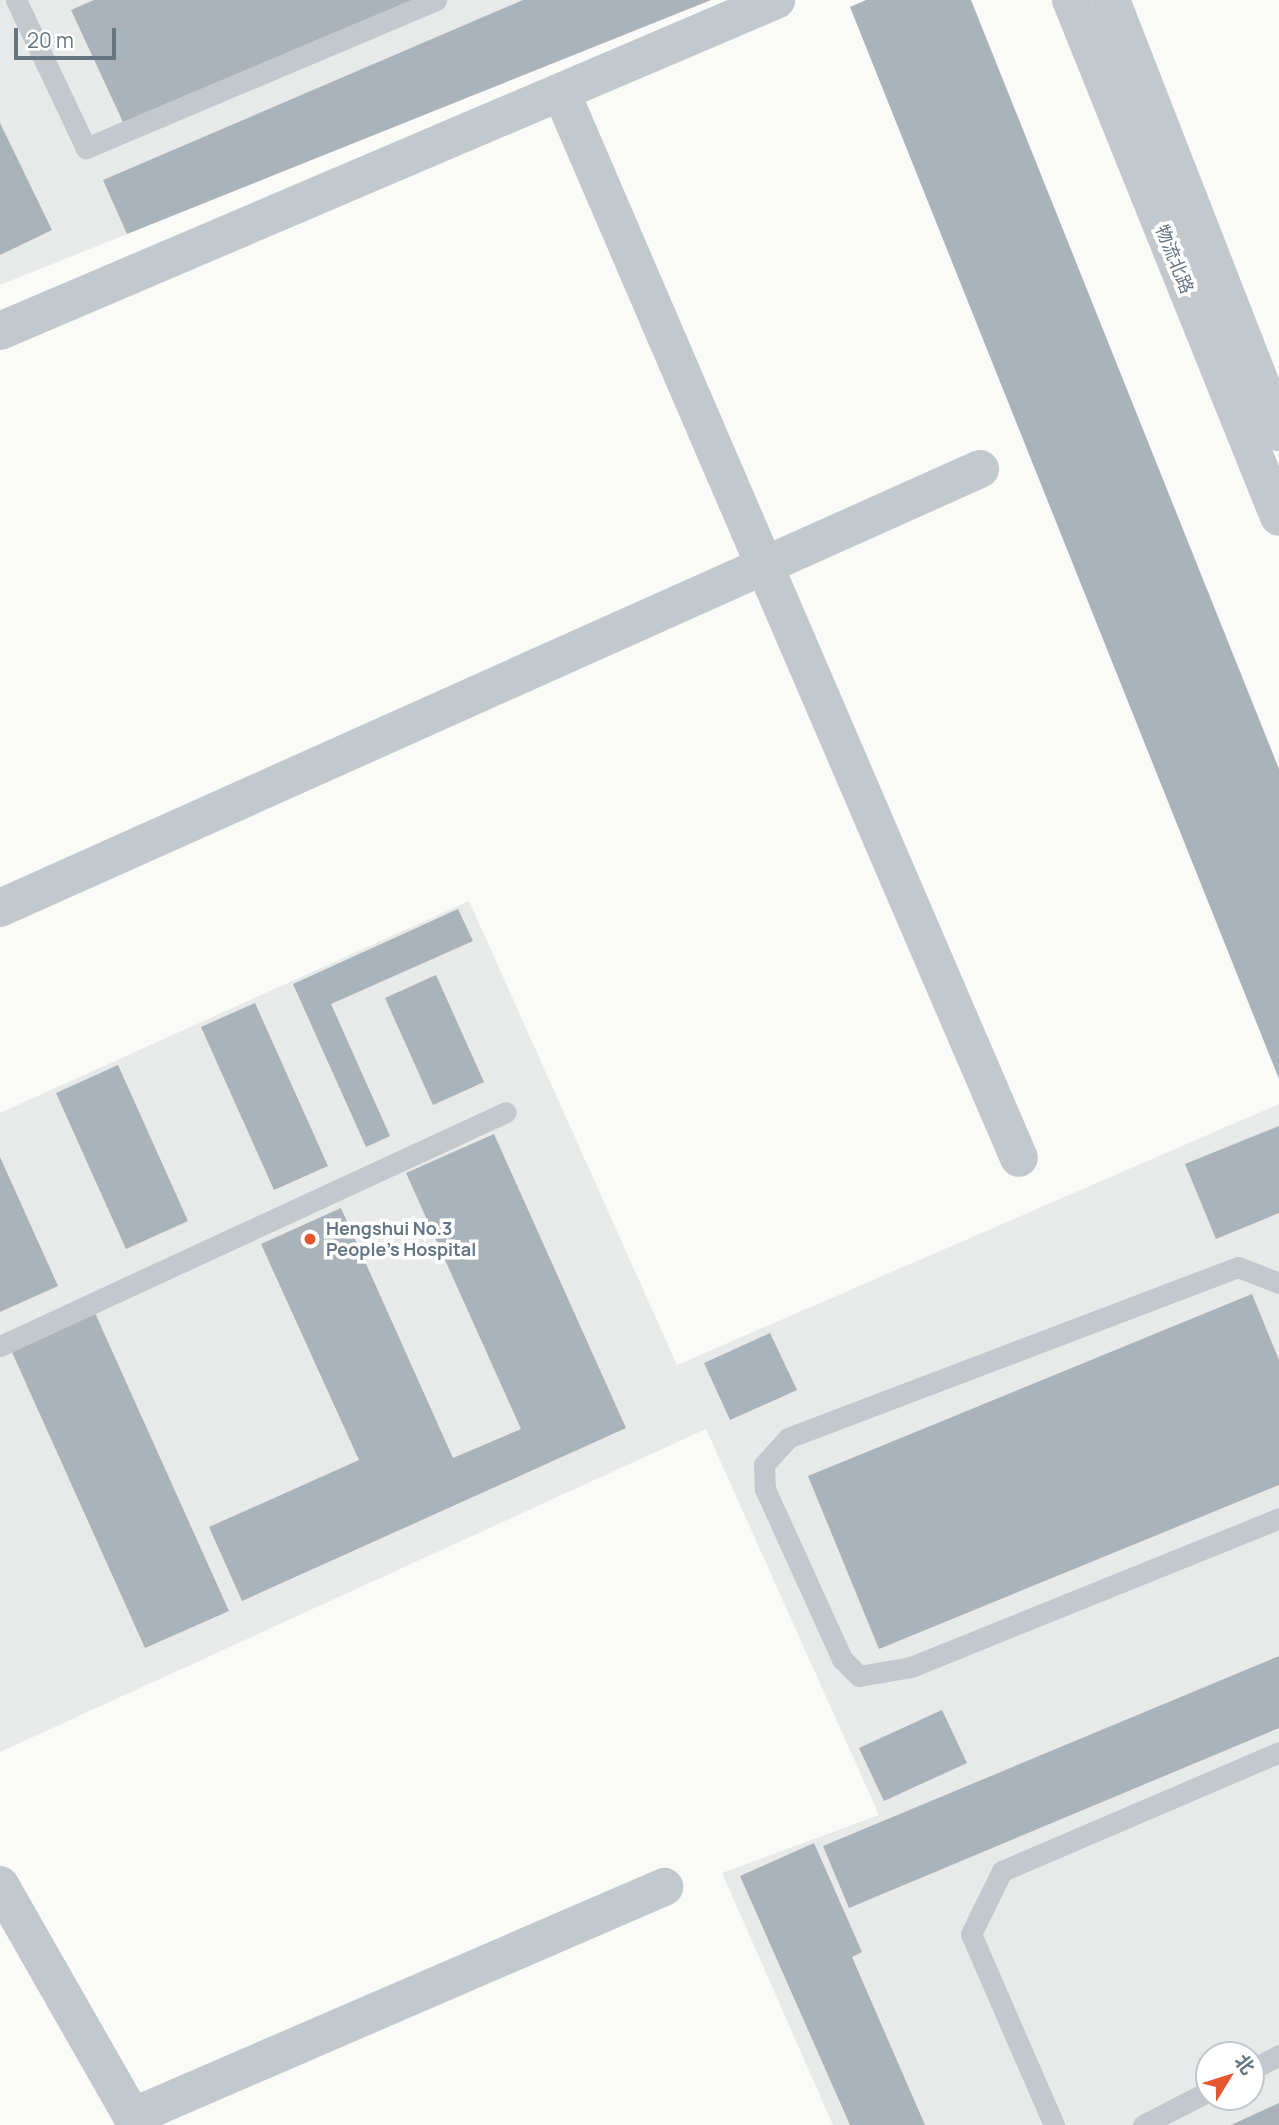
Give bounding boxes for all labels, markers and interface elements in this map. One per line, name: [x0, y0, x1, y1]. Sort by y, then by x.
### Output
scale bar: [18, 14, 119, 58]
text: 20 m: [27, 26, 74, 54]
street label: 物流北路: [1152, 222, 1198, 296]
place label: Hengshui No.3 People's Hospital: [326, 1218, 476, 1260]
marker: Hengshui No.3 People's Hospital: [300, 1229, 320, 1249]
north arrow: [1195, 2041, 1265, 2111]
text: 北: [1229, 2049, 1261, 2080]

